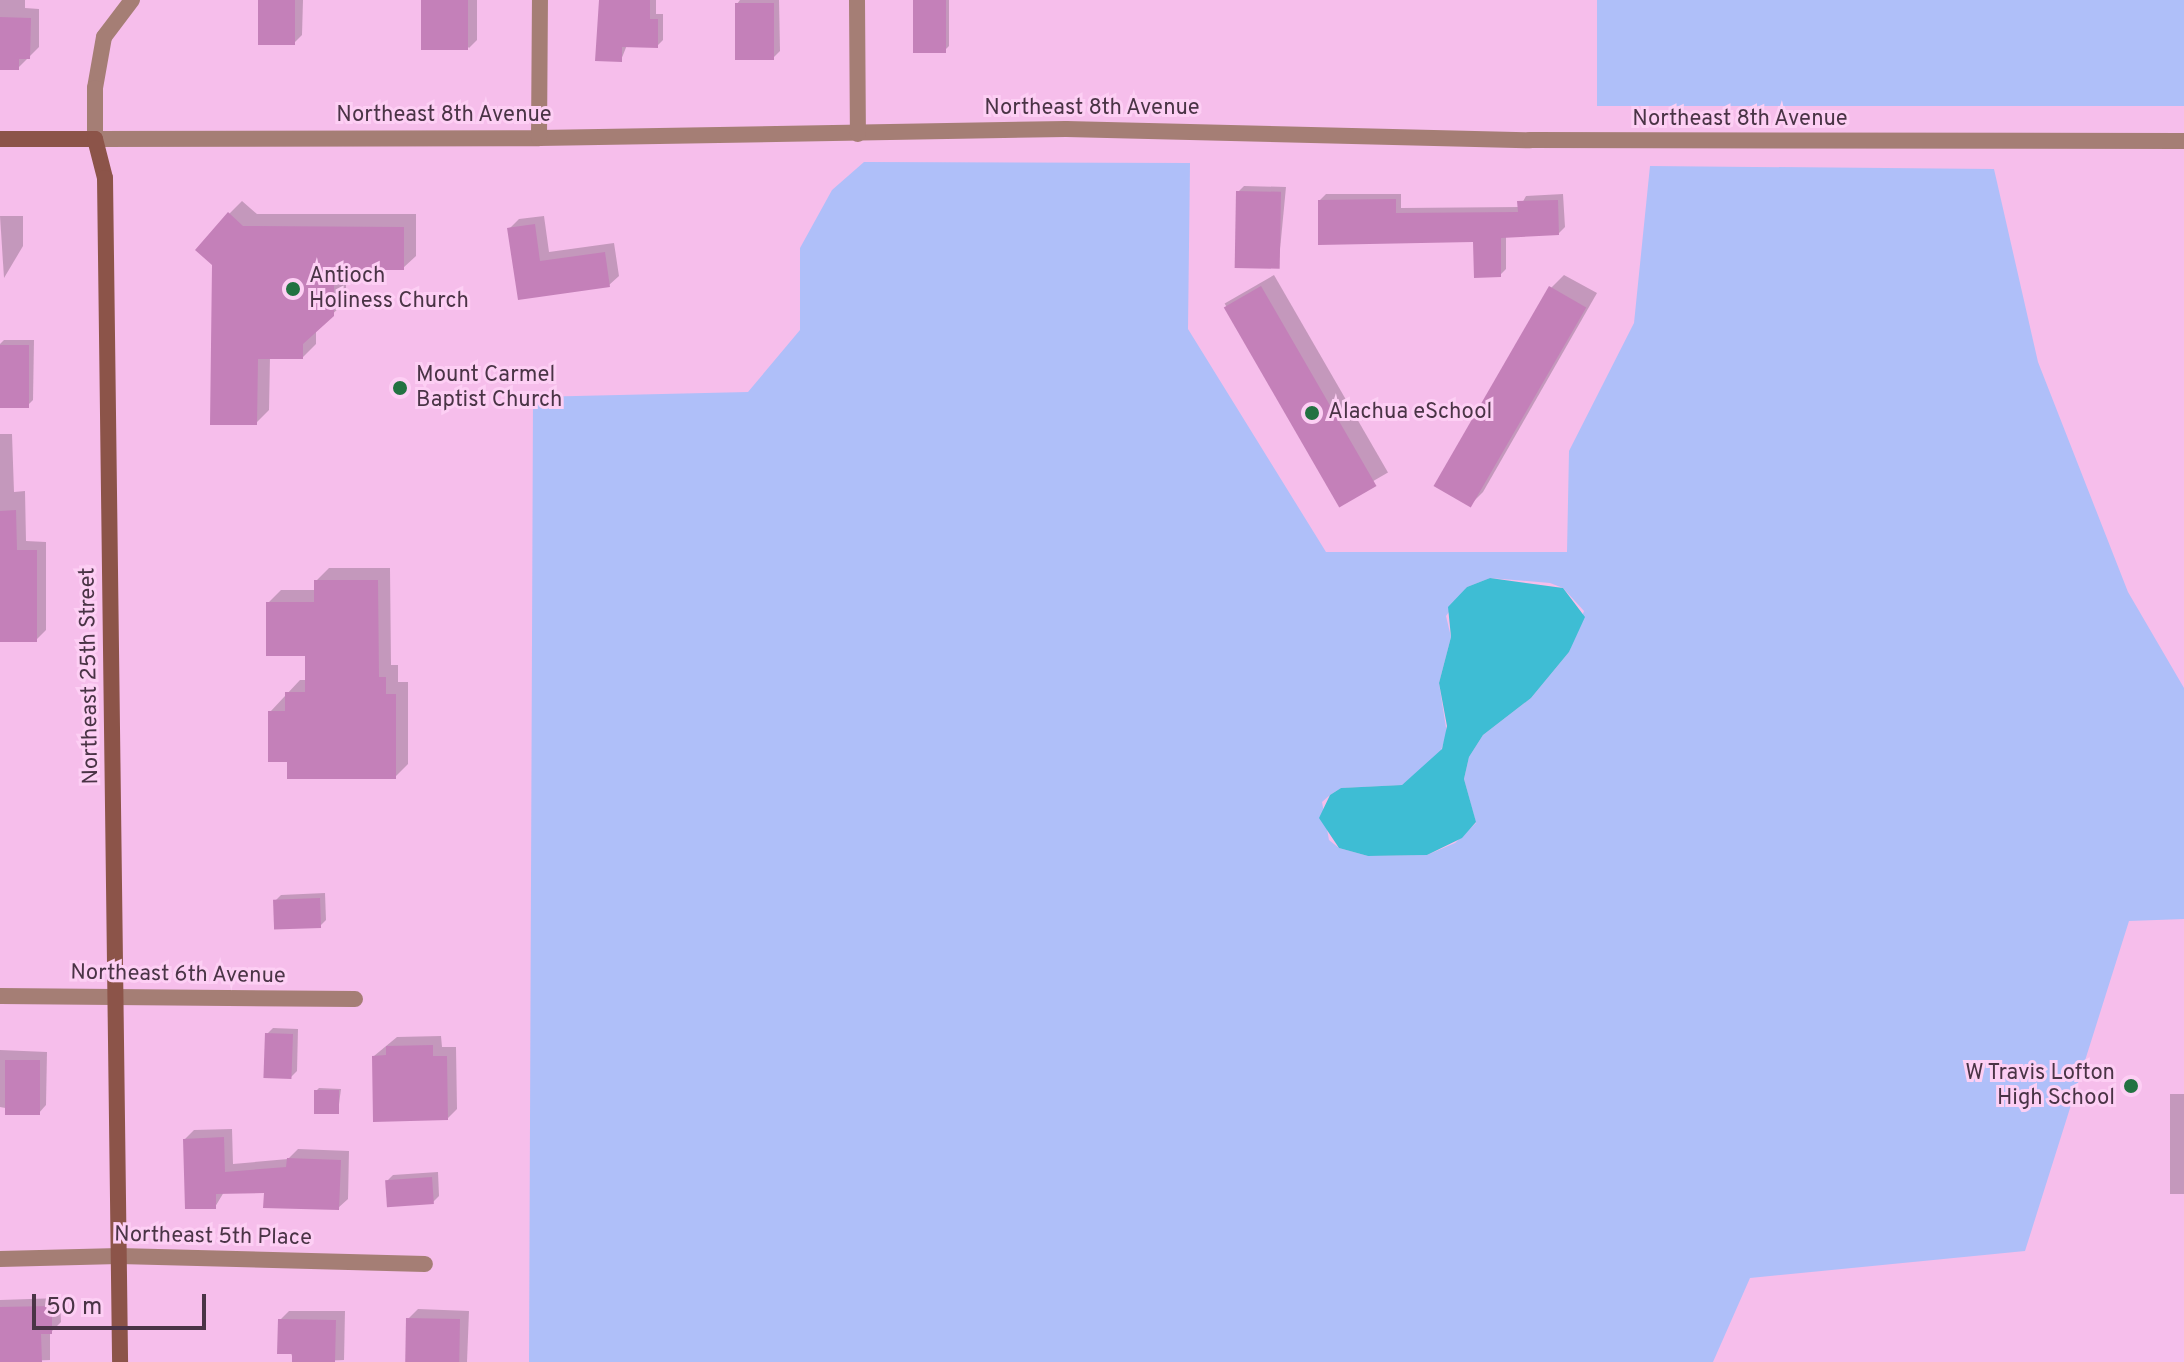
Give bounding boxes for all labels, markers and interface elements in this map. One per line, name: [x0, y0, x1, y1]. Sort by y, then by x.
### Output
street label: Northeast 8th Avenue: [984, 96, 1200, 122]
street label: Northeast 8th Avenue: [336, 103, 552, 129]
street label: Northeast 8th Avenue: [1632, 107, 1848, 133]
place label: Antioch Holiness Church: [309, 263, 469, 314]
marker: Antioch Holiness Church: [284, 280, 302, 298]
place label: Mount Carmel Baptist Church: [416, 362, 562, 414]
marker: Mount Carmel Baptist Church: [391, 379, 409, 397]
place label: Alachua eSchool: [1328, 400, 1492, 426]
marker: Alachua eSchool: [1303, 404, 1321, 422]
street label: Northeast 25th Street: [75, 567, 105, 785]
street label: Northeast 6th Avenue: [70, 960, 286, 990]
place label: W Travis Lofton High School: [1964, 1060, 2115, 1112]
marker: W Travis Lofton High School: [2122, 1077, 2140, 1095]
street label: Northeast 5th Place: [114, 1222, 312, 1252]
scale bar: [36, 1278, 210, 1328]
text: 50 m: [46, 1293, 102, 1323]

